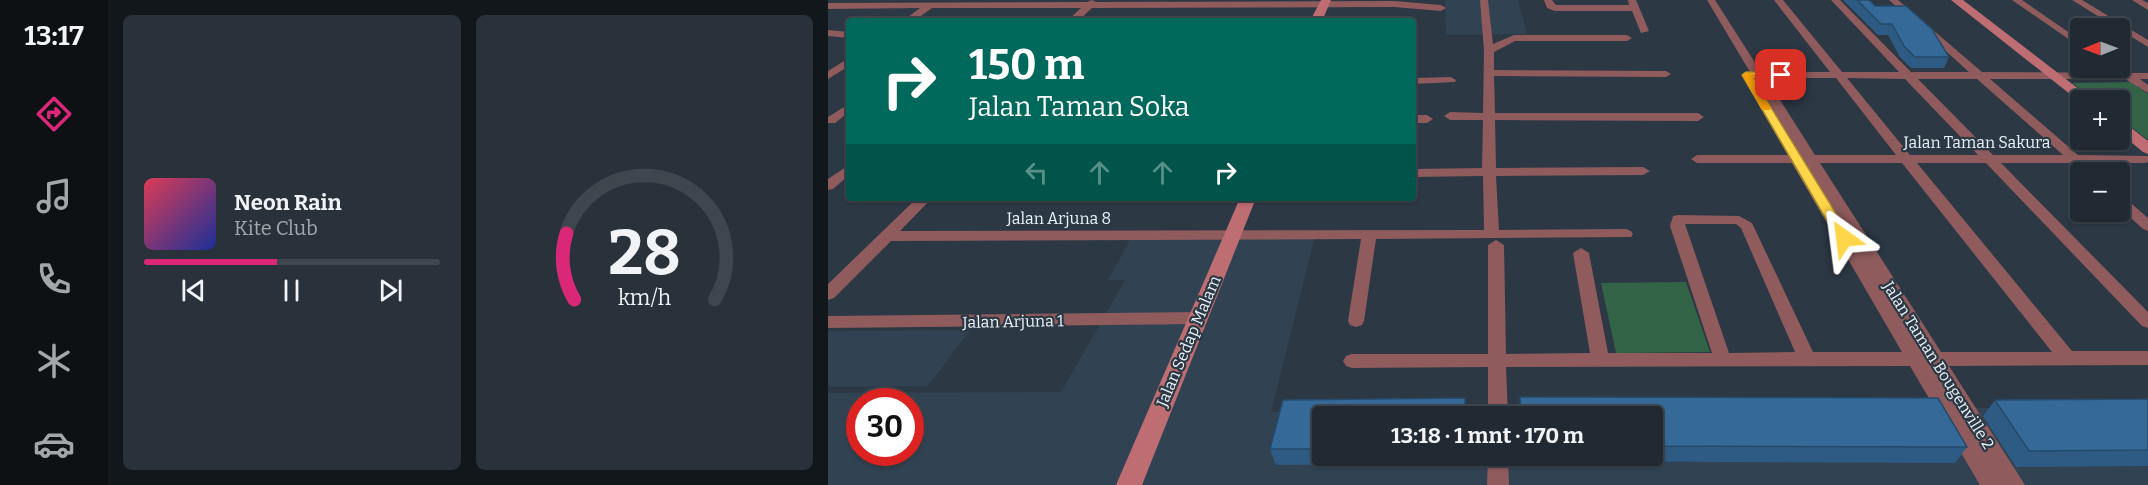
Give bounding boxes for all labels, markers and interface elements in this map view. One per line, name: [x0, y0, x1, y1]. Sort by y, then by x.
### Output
north arrow: [2070, 18, 2130, 78]
map controls: [2070, 18, 2130, 222]
text: 13:17: [24, 20, 84, 52]
text: 150 m: [969, 40, 1084, 90]
icon: right: [870, 42, 948, 120]
pin: [1755, 49, 1806, 100]
icon: arrive: [1764, 58, 1797, 91]
button: +: [2070, 90, 2130, 150]
text: Jalan Taman Soka: [969, 91, 1190, 123]
icon: directions: [33, 93, 75, 135]
street label: Jalan Taman Sakura: [1903, 133, 2051, 152]
icon: left: [1020, 156, 1053, 189]
icon: ahead: [1083, 156, 1116, 189]
icon: ahead: [1146, 156, 1179, 189]
icon: right: [1209, 156, 1242, 189]
button: −: [2070, 162, 2130, 222]
icon: music: [33, 175, 75, 217]
text: Neon Rain: [234, 189, 342, 216]
position arrow: [1812, 206, 1876, 270]
street label: Jalan Arjuna 8: [1006, 209, 1111, 228]
text: Kite Club: [234, 216, 318, 240]
text: 28: [608, 216, 681, 291]
icon: phone: [33, 258, 75, 300]
street label: Jalan Sedap Malam: [1152, 273, 1225, 410]
icon: previous: [177, 274, 210, 307]
icon: pause: [275, 274, 308, 307]
icon: next: [374, 274, 407, 307]
street label: Jalan Taman Bougenville 2: [1879, 277, 1998, 453]
text: km/h: [618, 285, 671, 311]
street label: Jalan Arjuna 1: [961, 311, 1064, 332]
icon: climate: [33, 340, 75, 382]
speed limit sign: 30: [846, 388, 924, 466]
text: 13:18 · 1 mnt · 170 m: [1391, 422, 1584, 449]
icon: car: [33, 423, 75, 465]

